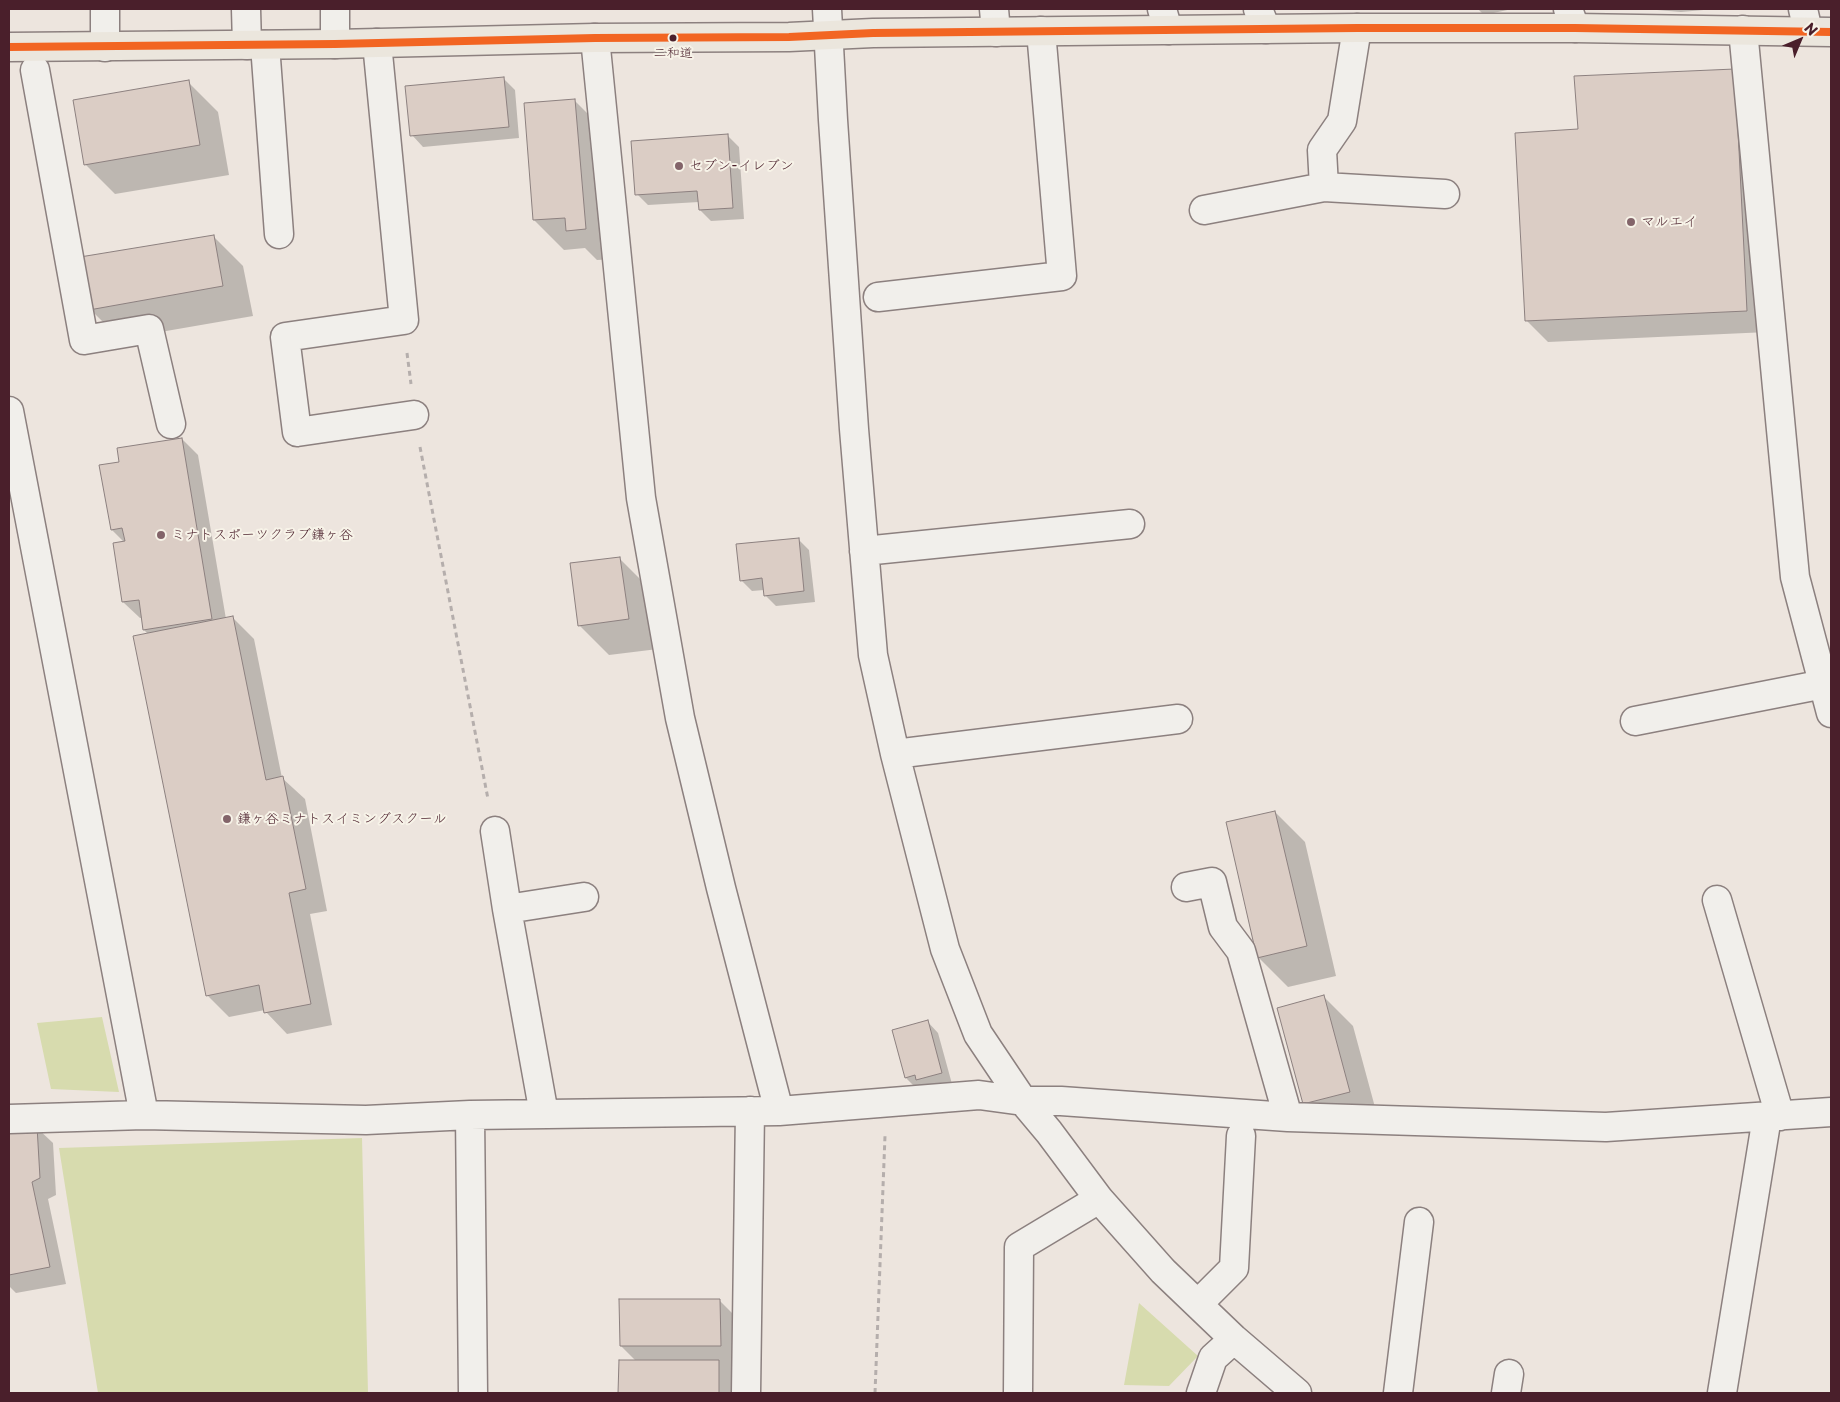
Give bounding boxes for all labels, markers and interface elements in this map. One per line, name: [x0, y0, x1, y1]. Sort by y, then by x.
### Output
north arrow: [1775, 15, 1825, 65]
text: N: [1800, 18, 1822, 40]
marker: 二和道: [668, 33, 678, 43]
place label: 二和道: [654, 45, 692, 61]
place label: セブン-イレブン: [689, 158, 794, 174]
marker: セブン-イレブン: [673, 160, 685, 172]
place label: マルエイ: [1641, 214, 1697, 230]
marker: マルエイ: [1625, 216, 1637, 228]
place label: ミナトスポーツクラブ鎌ヶ谷: [171, 527, 353, 543]
marker: ミナトスポーツクラブ鎌ヶ谷: [155, 529, 167, 541]
place label: 鎌ヶ谷ミナトスイミングスクール: [237, 811, 447, 827]
marker: 鎌ヶ谷ミナトスイミングスクール: [221, 813, 233, 825]

